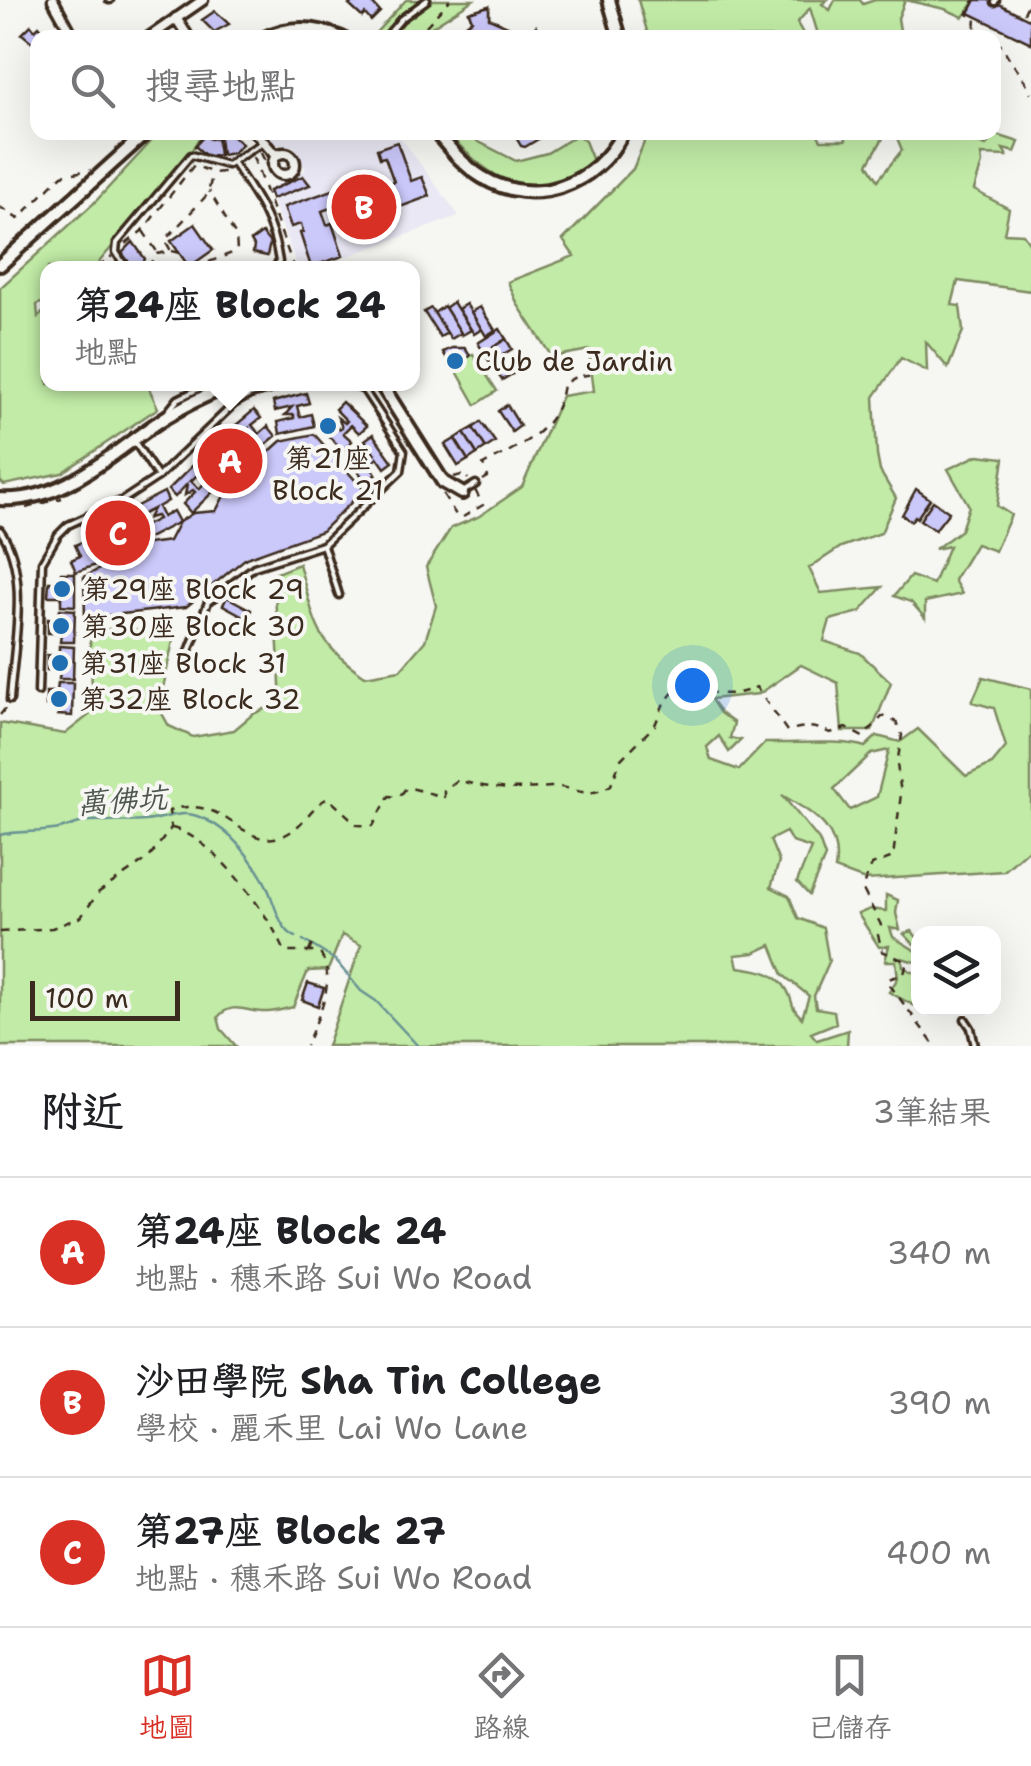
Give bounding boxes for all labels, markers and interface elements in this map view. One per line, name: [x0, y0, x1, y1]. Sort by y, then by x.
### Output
search box: [30, 30, 1001, 140]
icon: search: [65, 58, 120, 113]
text: 搜尋地點: [145, 60, 297, 111]
pin: B: [332, 170, 396, 244]
popup: [40, 261, 420, 391]
text: 第24座 Block 24: [74, 279, 386, 330]
text: 地點: [74, 330, 138, 373]
place label: Club de Jardin: [475, 342, 673, 380]
marker: Club de Jardin: [444, 350, 466, 372]
marker: 第21座 Block 21: [317, 415, 339, 437]
pin: A: [198, 424, 262, 498]
place label: 第21座 Block 21: [272, 439, 384, 509]
pin: C: [86, 496, 150, 570]
place label: 第29座 Block 29: [82, 570, 304, 608]
marker: 第29座 Block 29: [51, 578, 73, 600]
place label: 第30座 Block 30: [81, 607, 305, 645]
marker: 第30座 Block 30: [50, 615, 72, 637]
place label: 第31座 Block 31: [80, 644, 286, 682]
marker: 第31座 Block 31: [49, 652, 71, 674]
your location: [667, 660, 718, 711]
place label: 第32座 Block 32: [79, 680, 301, 718]
marker: 第32座 Block 32: [48, 688, 70, 710]
water label: 萬佛坑: [76, 777, 171, 824]
map controls: [911, 926, 1001, 1016]
button: layers: [911, 926, 1001, 1016]
scale bar: [30, 976, 180, 1020]
text: 100 m: [45, 979, 129, 1017]
text: 附近: [40, 1083, 124, 1139]
text: 3筆結果: [873, 1090, 991, 1133]
text: 第24座 Block 24: [135, 1205, 446, 1256]
text: A: [60, 1231, 85, 1274]
text: 340 m: [887, 1231, 991, 1274]
text: 地點 · 穗禾路 Sui Wo Road: [135, 1256, 532, 1299]
text: 沙田學院 Sha Tin College: [135, 1355, 602, 1406]
text: B: [63, 1381, 82, 1424]
text: 390 m: [888, 1381, 991, 1424]
text: 學校 · 麗禾里 Lai Wo Lane: [135, 1406, 528, 1449]
text: 第27座 Block 27: [135, 1505, 446, 1556]
text: C: [63, 1531, 82, 1574]
text: 400 m: [886, 1531, 991, 1574]
text: 地點 · 穗禾路 Sui Wo Road: [135, 1556, 532, 1599]
tab: 地圖: [139, 1648, 195, 1746]
tab: 路線: [473, 1648, 530, 1746]
tab: 已儲存: [808, 1648, 892, 1746]

